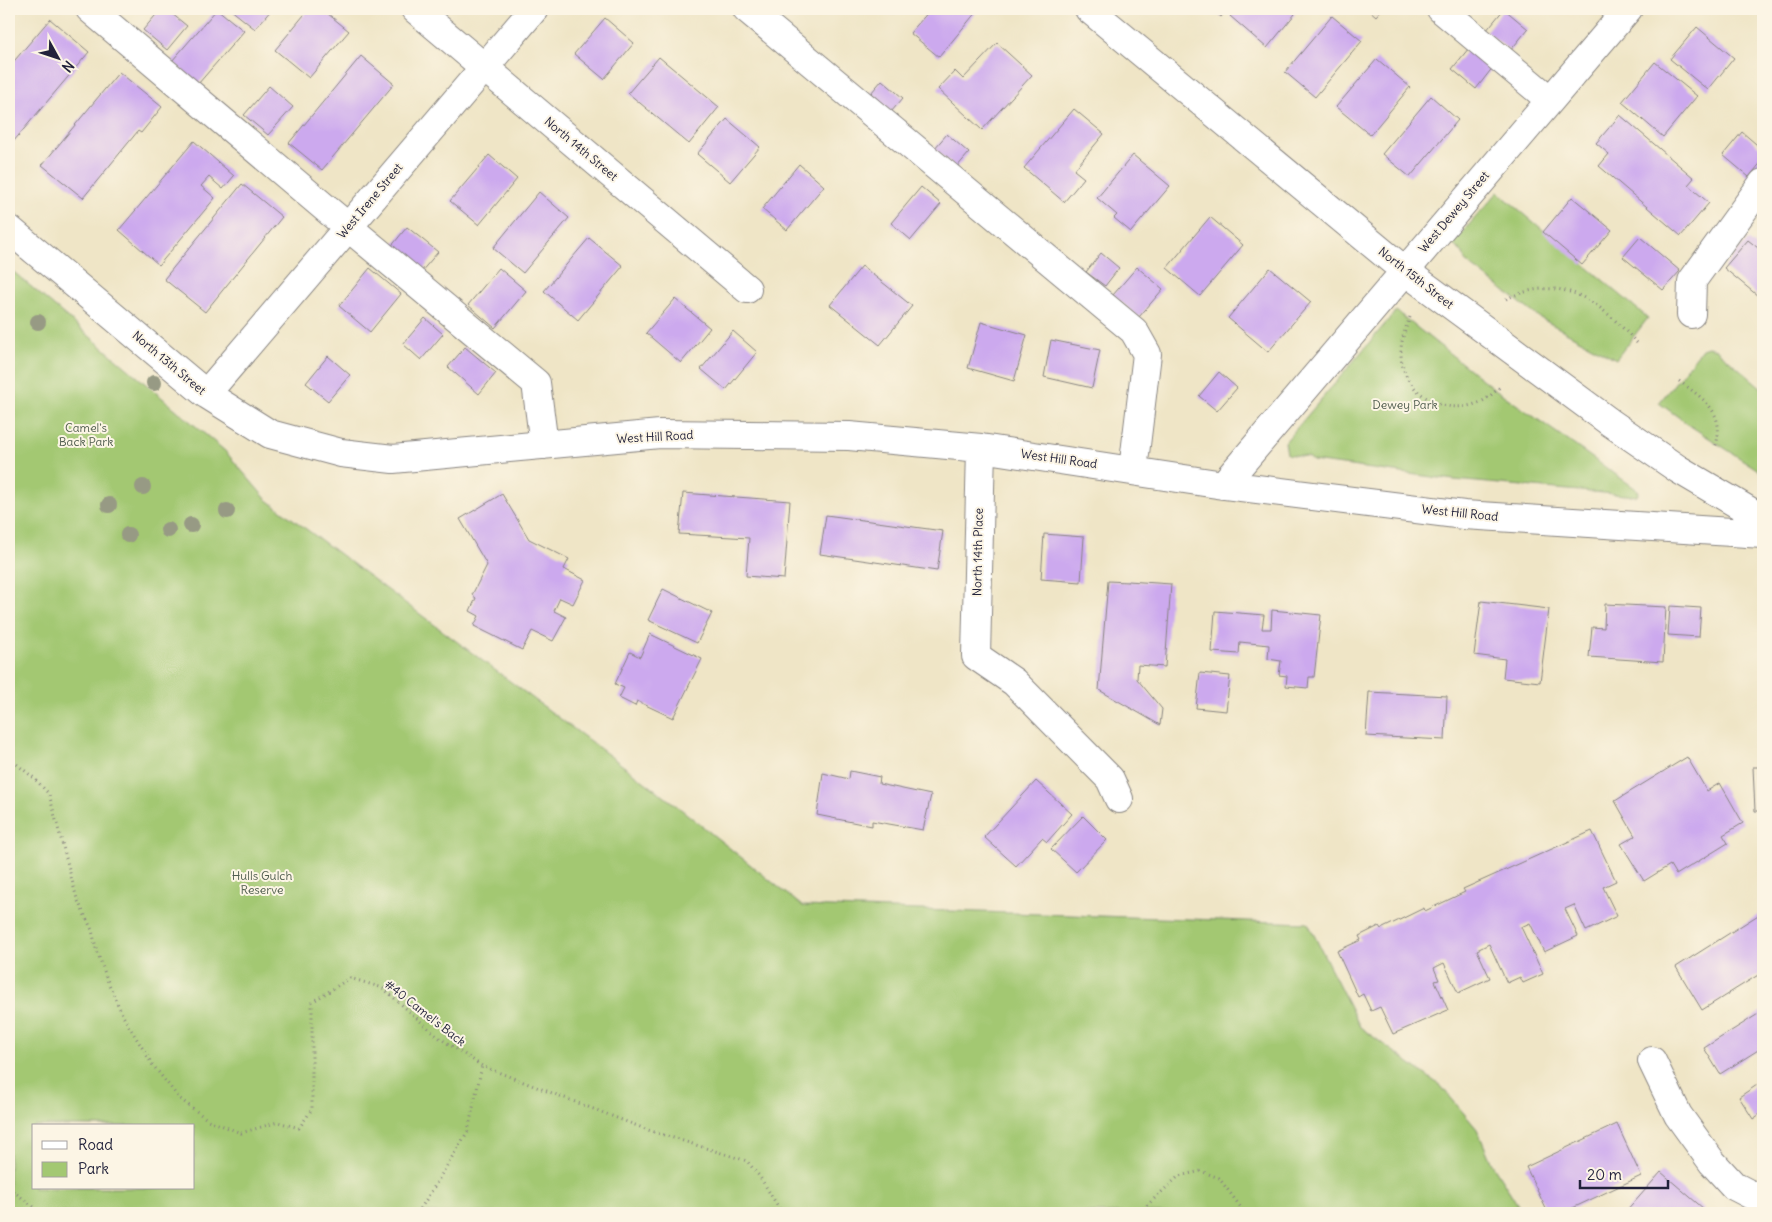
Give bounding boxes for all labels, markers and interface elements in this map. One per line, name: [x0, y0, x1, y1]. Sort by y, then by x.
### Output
north arrow: [32, 32, 82, 82]
text: N: [58, 57, 78, 76]
street label: North 14th Street: [542, 114, 621, 184]
street label: West Irene Street: [334, 160, 405, 241]
street label: West Dewey Street: [1415, 168, 1492, 256]
street label: North 15th Street: [1376, 244, 1457, 312]
street label: North 13th Street: [130, 328, 209, 398]
park label: Dewey Park: [1372, 397, 1438, 412]
park label: Camel's Back Park: [59, 420, 113, 449]
street label: West Hill Road: [616, 427, 694, 446]
street label: West Hill Road: [1020, 446, 1098, 471]
street label: West Hill Road: [1421, 501, 1499, 524]
street label: North 14th Place: [969, 508, 986, 596]
park label: Hulls Gulch Reserve: [232, 868, 292, 897]
street label: #40 Camel's Back: [382, 976, 469, 1049]
legend: [32, 1124, 195, 1190]
text: Road: [78, 1135, 113, 1154]
scale bar: [1580, 1157, 1667, 1189]
text: Park: [78, 1159, 109, 1178]
text: 20 m: [1587, 1165, 1622, 1184]

